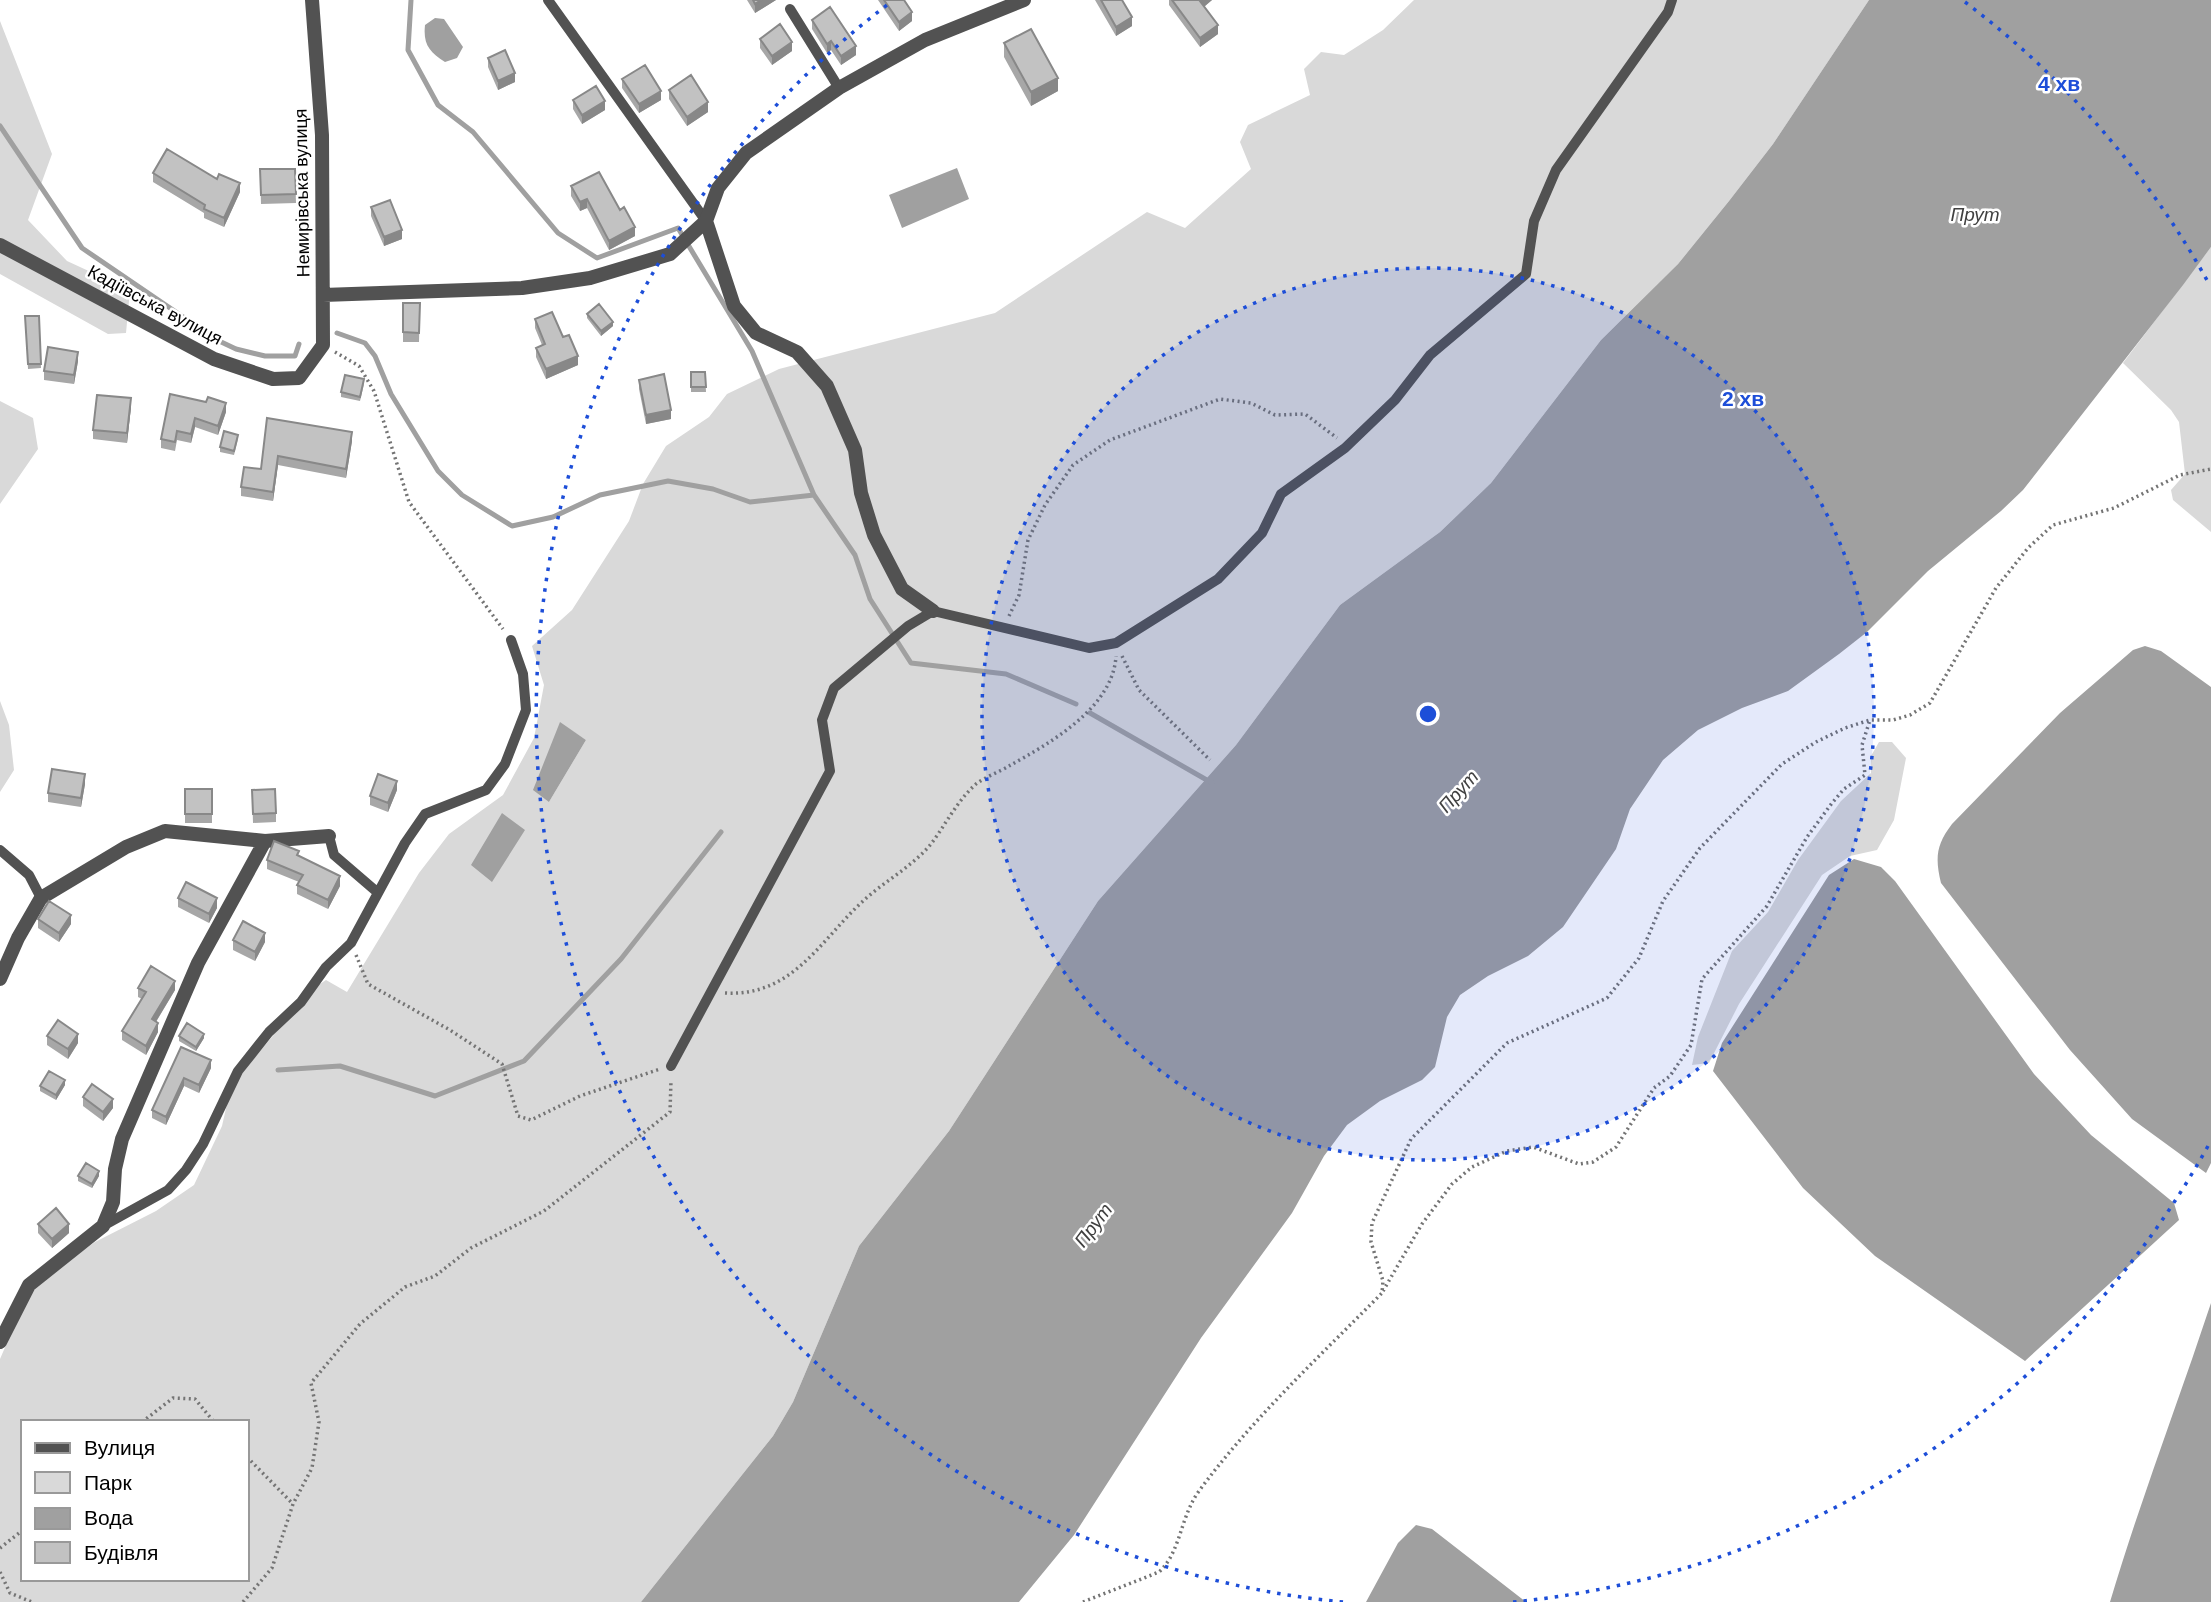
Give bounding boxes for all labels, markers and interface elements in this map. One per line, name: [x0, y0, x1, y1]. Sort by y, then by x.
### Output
text: 4 хв: [2038, 72, 2080, 95]
street label: Немирівська вулиця: [291, 108, 313, 278]
water label: Прут: [1950, 204, 2000, 225]
street label: Кадіївська вулиця: [84, 261, 226, 349]
text: 2 хв: [1722, 387, 1764, 410]
centre of rings: [1416, 702, 1440, 726]
water label: Прут: [1434, 766, 1483, 817]
water label: Прут: [1070, 1199, 1117, 1251]
legend: [21, 1420, 248, 1581]
text: Вулиця: [84, 1436, 155, 1459]
text: Парк: [84, 1471, 132, 1494]
text: Вода: [84, 1506, 133, 1529]
text: Будівля: [84, 1541, 158, 1564]

